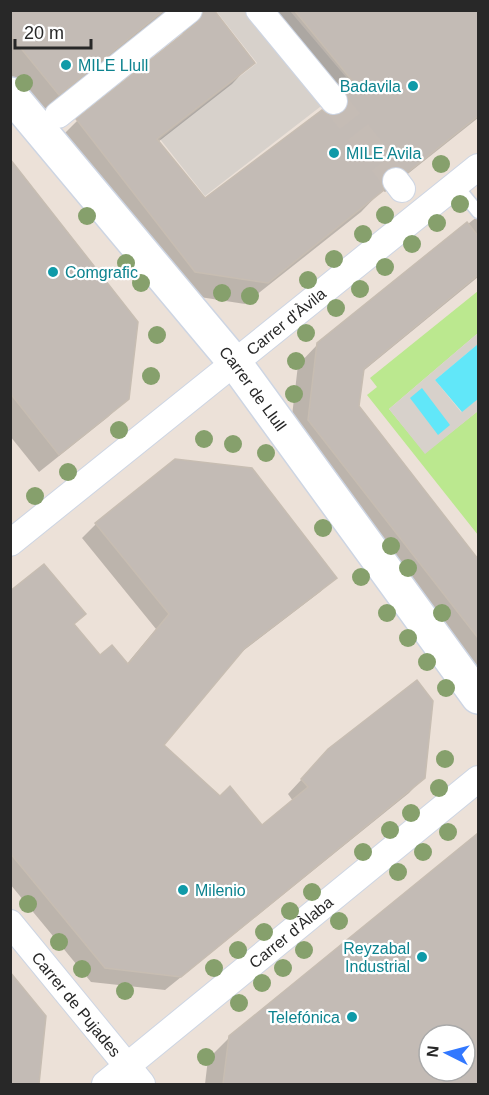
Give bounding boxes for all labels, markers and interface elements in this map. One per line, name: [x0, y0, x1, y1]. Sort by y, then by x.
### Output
scale bar: [15, 12, 92, 50]
text: 20 m: [24, 23, 64, 43]
place label: MILE Llull: [78, 57, 148, 74]
marker: MILE Llull: [59, 58, 73, 72]
place label: Badavila: [340, 78, 401, 95]
marker: Badavila: [406, 79, 420, 93]
place label: MILE Avila: [346, 145, 421, 162]
marker: MILE Avila: [327, 146, 341, 160]
place label: Comgrafic: [65, 264, 138, 281]
marker: Comgrafic: [46, 265, 60, 279]
street label: Carrer d'Àvila: [243, 285, 329, 359]
street label: Carrer de Llull: [216, 343, 289, 434]
place label: Milenio: [195, 882, 246, 899]
marker: Milenio: [176, 883, 190, 897]
street label: Carrer d'Àlaba: [246, 893, 336, 972]
place label: Reyzabal Industrial: [343, 940, 410, 975]
street label: Carrer de Pujades: [28, 949, 124, 1060]
marker: Reyzabal Industrial: [415, 950, 429, 964]
place label: Telefónica: [268, 1009, 340, 1026]
marker: Telefónica: [345, 1010, 359, 1024]
north arrow: [417, 1023, 477, 1083]
text: N: [424, 1045, 442, 1058]

